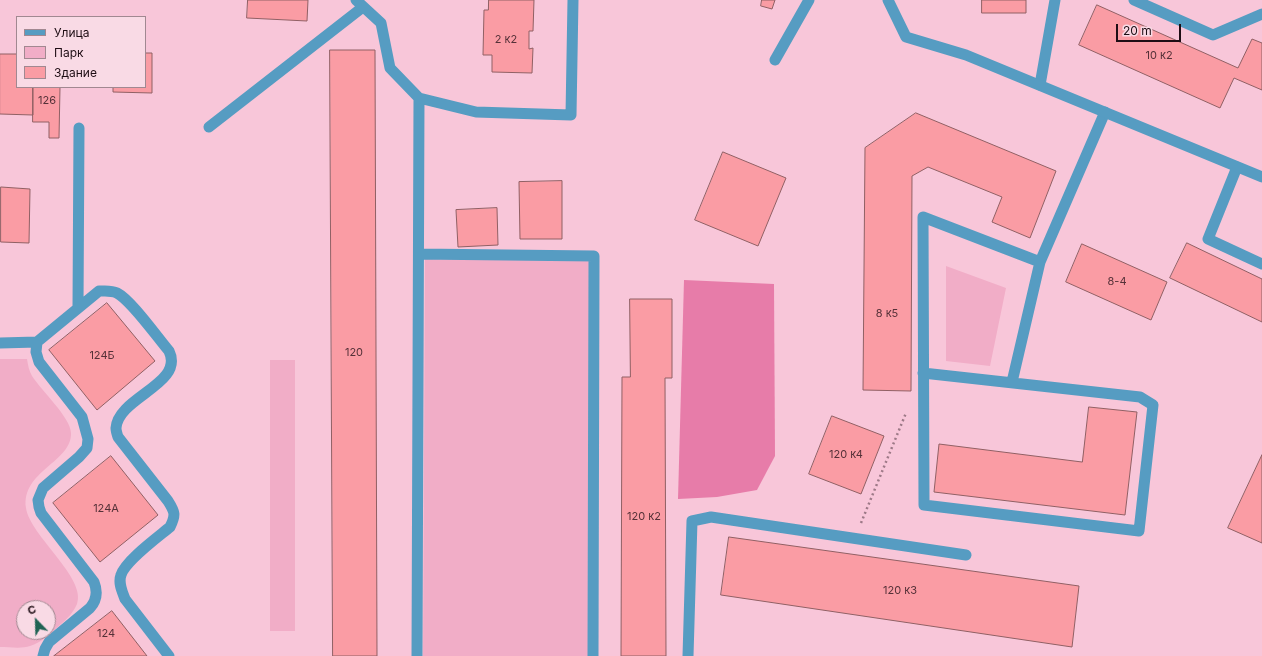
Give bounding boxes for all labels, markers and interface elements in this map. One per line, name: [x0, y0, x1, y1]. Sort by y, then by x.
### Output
legend: [16, 16, 146, 88]
scale bar: [1118, 16, 1183, 42]
text: 20 m: [1123, 23, 1152, 38]
text: Улица: [54, 25, 89, 40]
house number: 2 к2: [495, 33, 517, 47]
text: Парк: [54, 45, 84, 60]
house number: 10 к2: [1145, 49, 1173, 63]
text: Здание: [54, 65, 97, 80]
house number: 126: [38, 94, 56, 108]
house number: 8-4: [1108, 275, 1126, 289]
house number: 8 к5: [876, 307, 898, 321]
house number: 120: [345, 346, 363, 360]
house number: 124Б: [89, 349, 115, 363]
house number: 120 к4: [829, 448, 863, 462]
house number: 124А: [93, 502, 119, 516]
house number: 120 к2: [627, 510, 661, 524]
house number: 120 к3: [883, 584, 917, 598]
north arrow: [16, 600, 56, 640]
text: С: [25, 602, 38, 618]
house number: 124: [97, 627, 115, 641]

